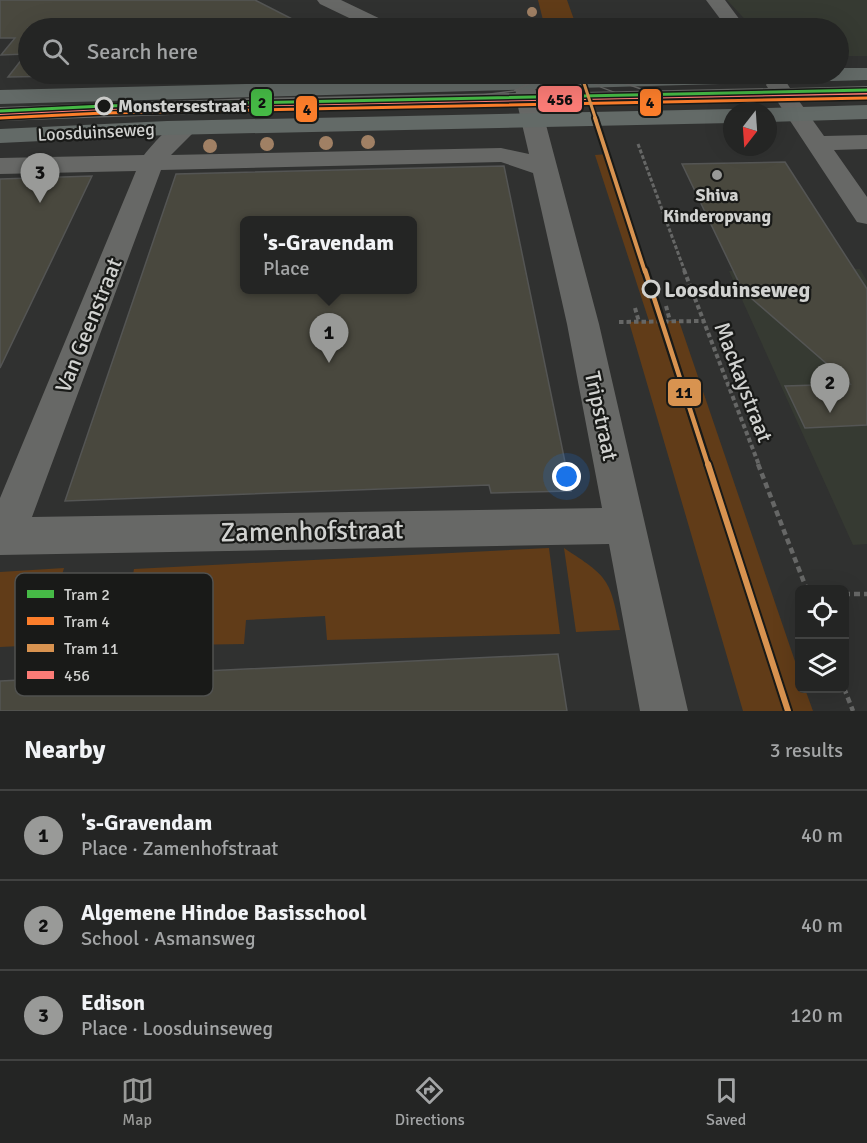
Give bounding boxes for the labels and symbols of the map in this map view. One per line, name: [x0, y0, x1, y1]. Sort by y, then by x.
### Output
line badge: 456: [537, 85, 583, 113]
line badge: 2: [250, 88, 273, 117]
line badge: 4: [639, 88, 662, 117]
text: 456: [547, 90, 573, 110]
text: 2: [258, 93, 266, 113]
text: 4: [646, 93, 655, 113]
place label: Monstersestraat: [118, 95, 247, 117]
line badge: 4: [295, 95, 318, 123]
marker: Monstersestraat: [95, 97, 113, 115]
text: 4: [303, 100, 312, 120]
north arrow: [723, 102, 777, 156]
street label: Loosduinseweg: [37, 118, 155, 146]
pin: 3: [20, 154, 60, 203]
marker: Shiva Kinderopvang: [710, 168, 724, 182]
place label: Shiva Kinderopvang: [663, 184, 771, 227]
street label: Van Geenstraat: [49, 254, 128, 397]
place label: Loosduinseweg: [664, 276, 810, 303]
marker: Loosduinseweg: [642, 280, 660, 298]
pin: 1: [310, 314, 348, 363]
street label: Mackaystraat: [708, 318, 779, 446]
pin: 2: [810, 364, 850, 413]
street label: Tripstraat: [579, 369, 624, 464]
line badge: 11: [667, 378, 702, 407]
text: 11: [675, 383, 693, 403]
your location: [552, 462, 581, 491]
street label: Zamenhofstraat: [220, 513, 404, 550]
legend: [15, 573, 213, 696]
text: Tram 2: [64, 585, 110, 605]
text: Tram 4: [64, 612, 110, 632]
text: Tram 11: [64, 639, 119, 659]
text: 456: [64, 666, 90, 686]

